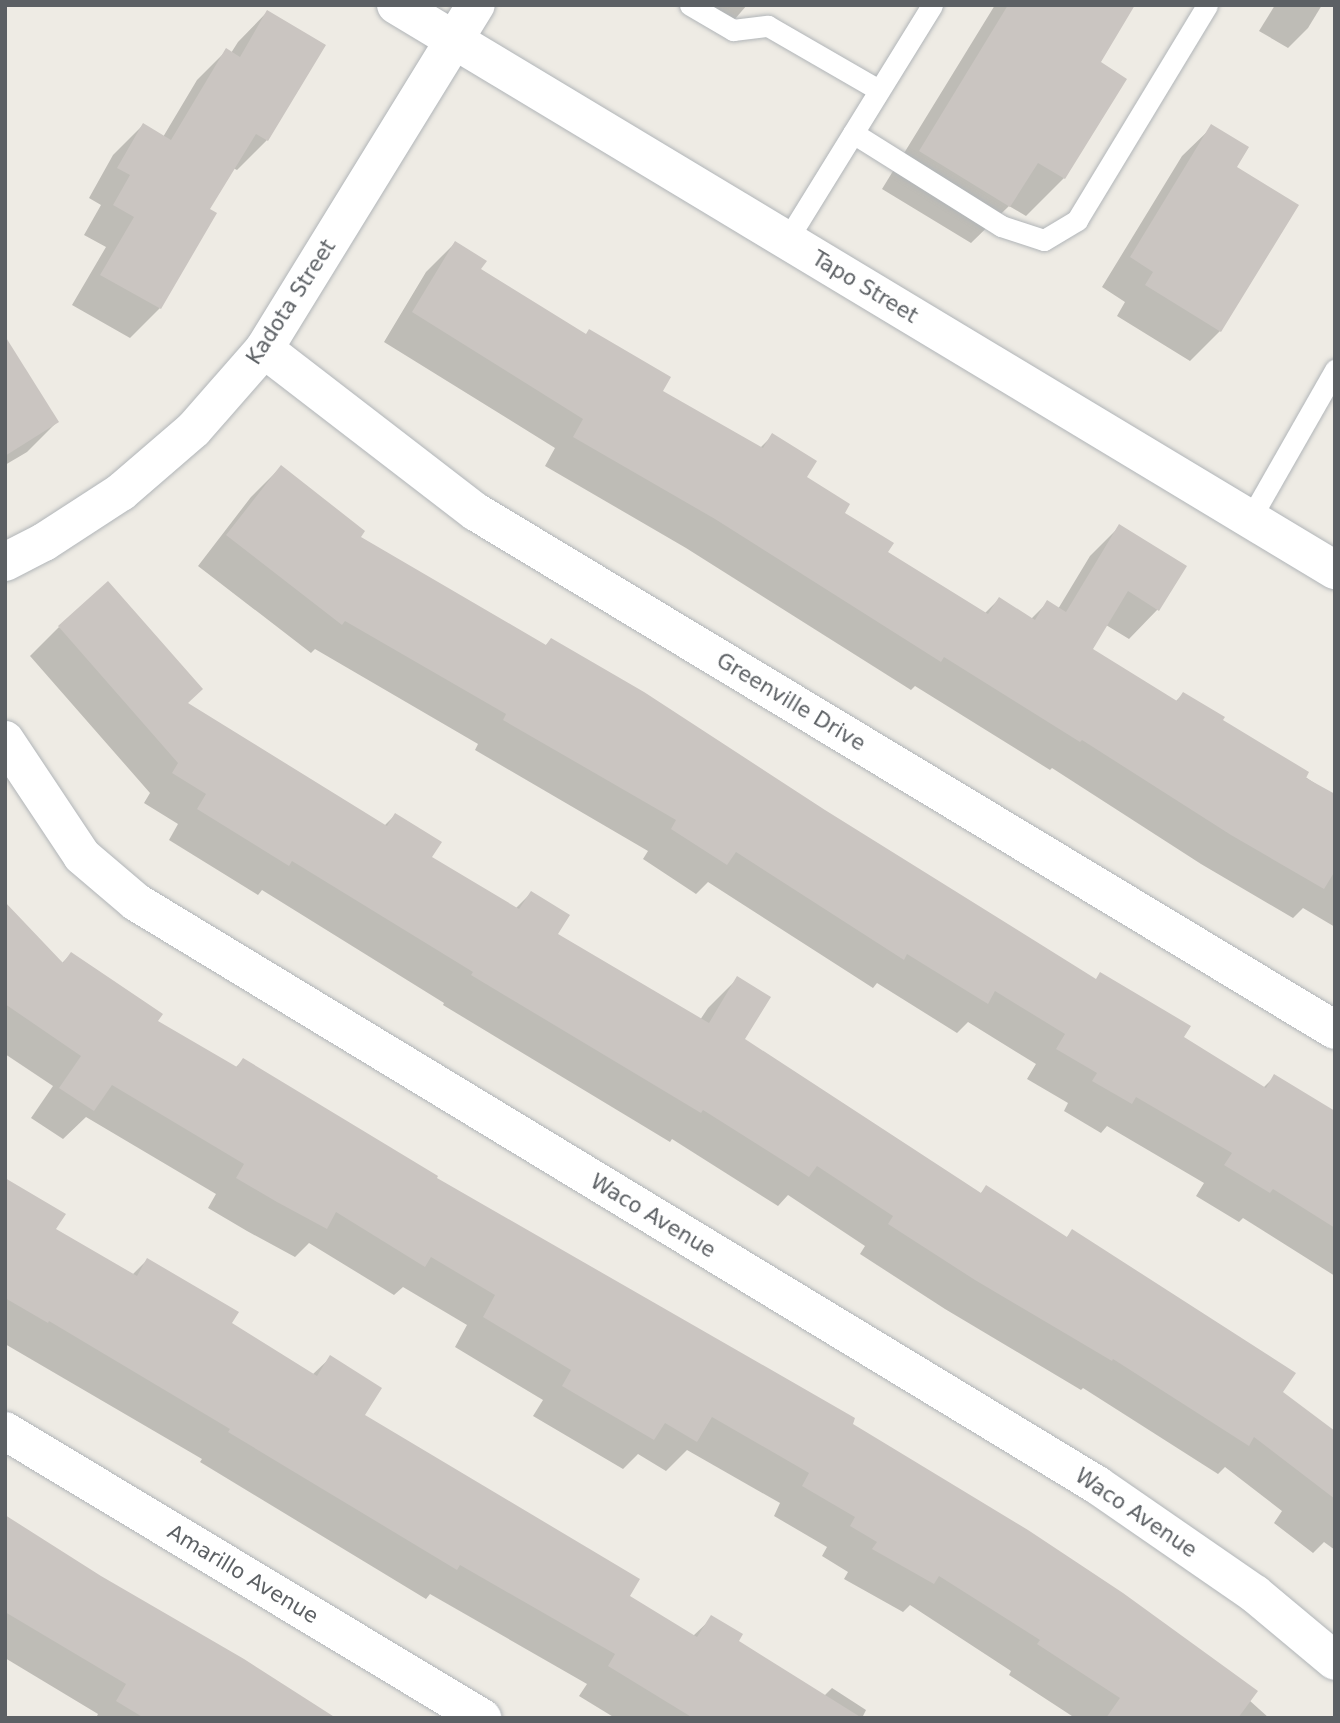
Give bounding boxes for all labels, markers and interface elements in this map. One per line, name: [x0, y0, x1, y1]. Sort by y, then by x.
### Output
street label: Kadota Street: [241, 235, 341, 369]
street label: Tapo Street: [808, 246, 922, 328]
street label: Greenville Drive: [712, 648, 870, 756]
street label: Waco Avenue: [586, 1169, 720, 1263]
street label: Waco Avenue: [1070, 1463, 1202, 1563]
street label: Amarillo Avenue: [163, 1519, 323, 1629]

